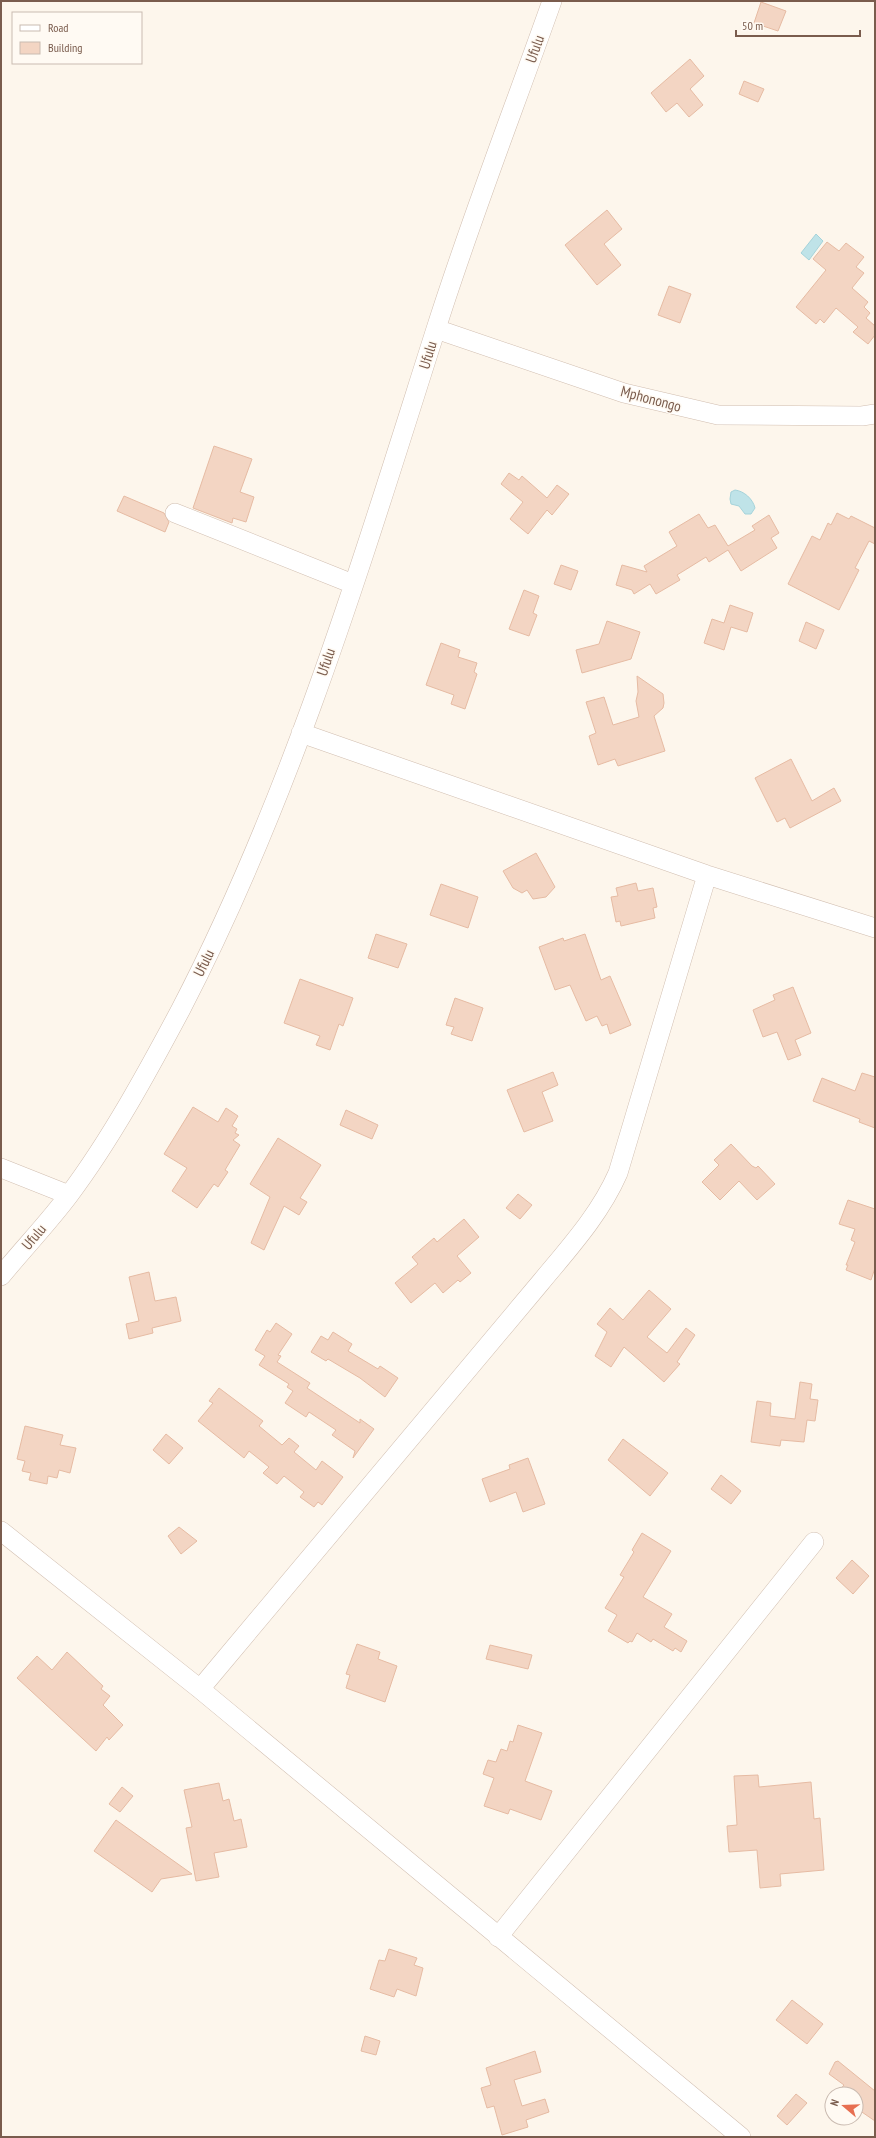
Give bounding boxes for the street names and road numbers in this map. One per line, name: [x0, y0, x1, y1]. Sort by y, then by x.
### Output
street label: Ufulu: [521, 32, 548, 65]
street label: Ufulu: [414, 339, 441, 371]
street label: Mphonongo: [619, 381, 683, 416]
street label: Ufulu: [312, 645, 339, 678]
street label: Ufulu: [189, 946, 218, 980]
street label: Ufulu: [17, 1220, 50, 1254]

